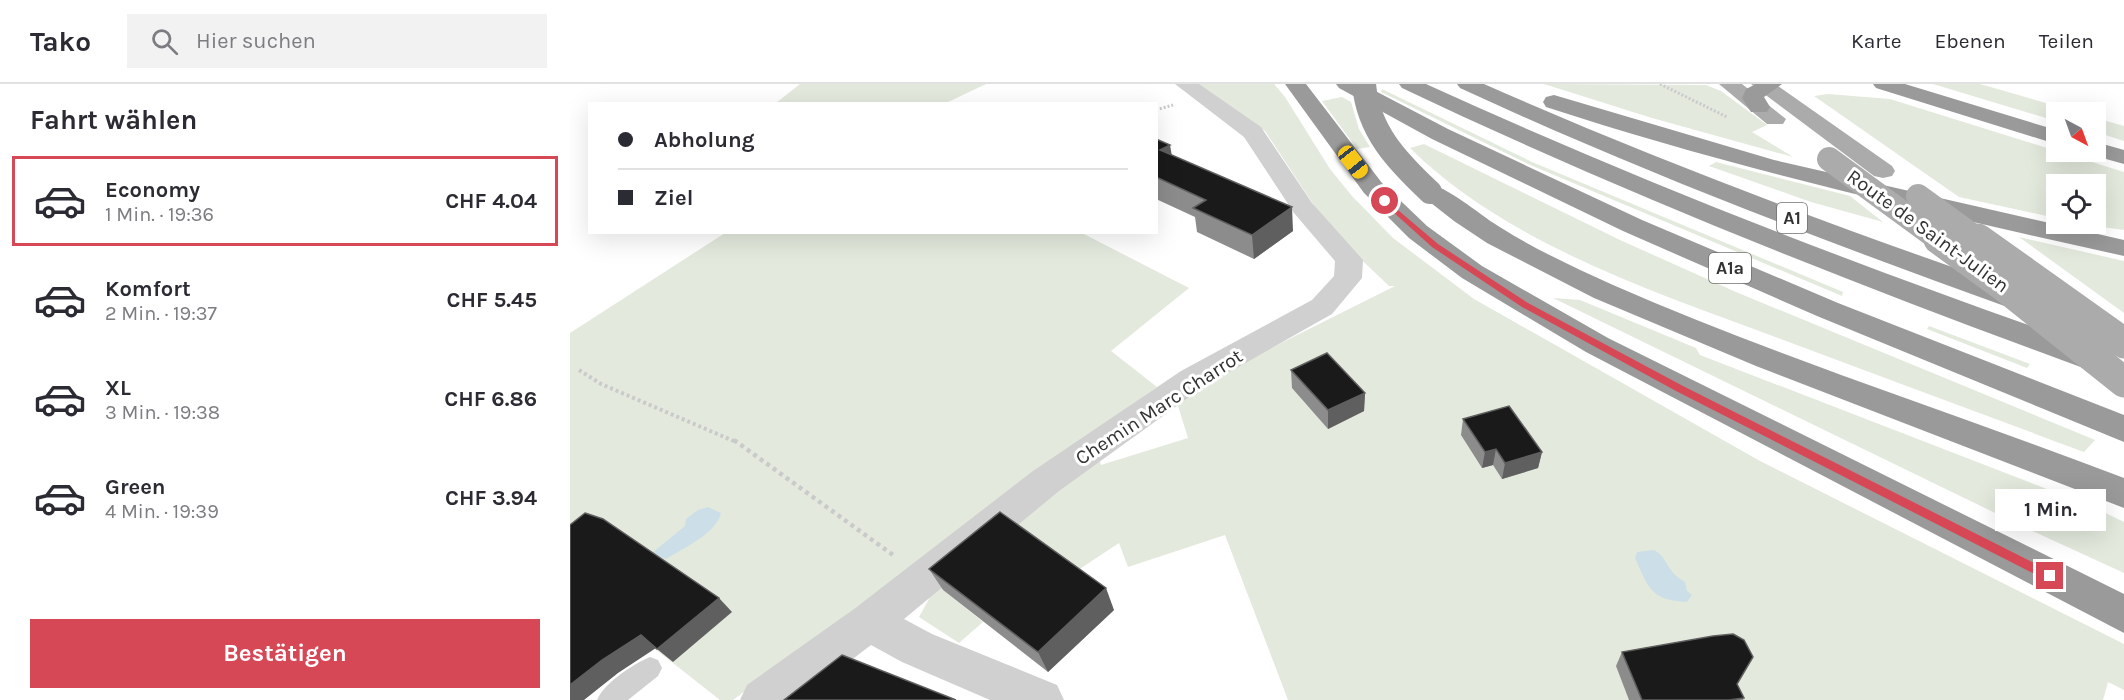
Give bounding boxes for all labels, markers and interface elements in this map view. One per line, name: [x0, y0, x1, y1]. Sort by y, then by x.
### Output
search box: [127, 14, 547, 68]
text: Tako: [30, 25, 91, 58]
icon: search: [148, 25, 181, 58]
text: Hier suchen: [196, 28, 316, 54]
text: Karte: [1851, 29, 1902, 53]
text: Ebenen: [1935, 29, 2006, 53]
text: Teilen: [2039, 29, 2094, 53]
north arrow: [2046, 102, 2106, 162]
map controls: [2046, 102, 2106, 234]
text: Fahrt wählen: [30, 104, 197, 136]
text: Abholung: [654, 127, 754, 153]
car: [1335, 142, 1371, 182]
street label: Route de Saint-Julien: [1843, 165, 2013, 297]
icon: car: [33, 174, 87, 228]
button: locate: [2046, 174, 2106, 234]
text: Economy: [105, 177, 200, 203]
text: Ziel: [654, 185, 693, 211]
route start: [1371, 187, 1398, 214]
text: CHF 4.04: [445, 188, 537, 214]
text: 1 Min. · 19:36: [105, 203, 214, 226]
road number: A1: [1777, 203, 1807, 233]
road number: A1a: [1709, 253, 1751, 283]
icon: car: [33, 273, 87, 327]
text: Komfort: [105, 276, 191, 302]
text: CHF 5.45: [447, 287, 537, 313]
text: 2 Min. · 19:37: [105, 302, 217, 325]
street label: Chemin Marc Charrot: [1071, 344, 1247, 470]
icon: car: [33, 372, 87, 426]
text: XL: [105, 375, 131, 401]
text: CHF 6.86: [444, 386, 537, 412]
text: 3 Min. · 19:38: [105, 401, 220, 424]
icon: car: [33, 471, 87, 525]
text: Green: [105, 474, 166, 500]
text: CHF 3.94: [445, 485, 537, 511]
callout: 1 Min.: [1994, 489, 2106, 531]
text: 1 Min.: [2024, 498, 2077, 521]
text: 4 Min. · 19:39: [105, 500, 219, 523]
route end: [2036, 562, 2063, 589]
button: Bestätigen: [30, 619, 540, 688]

